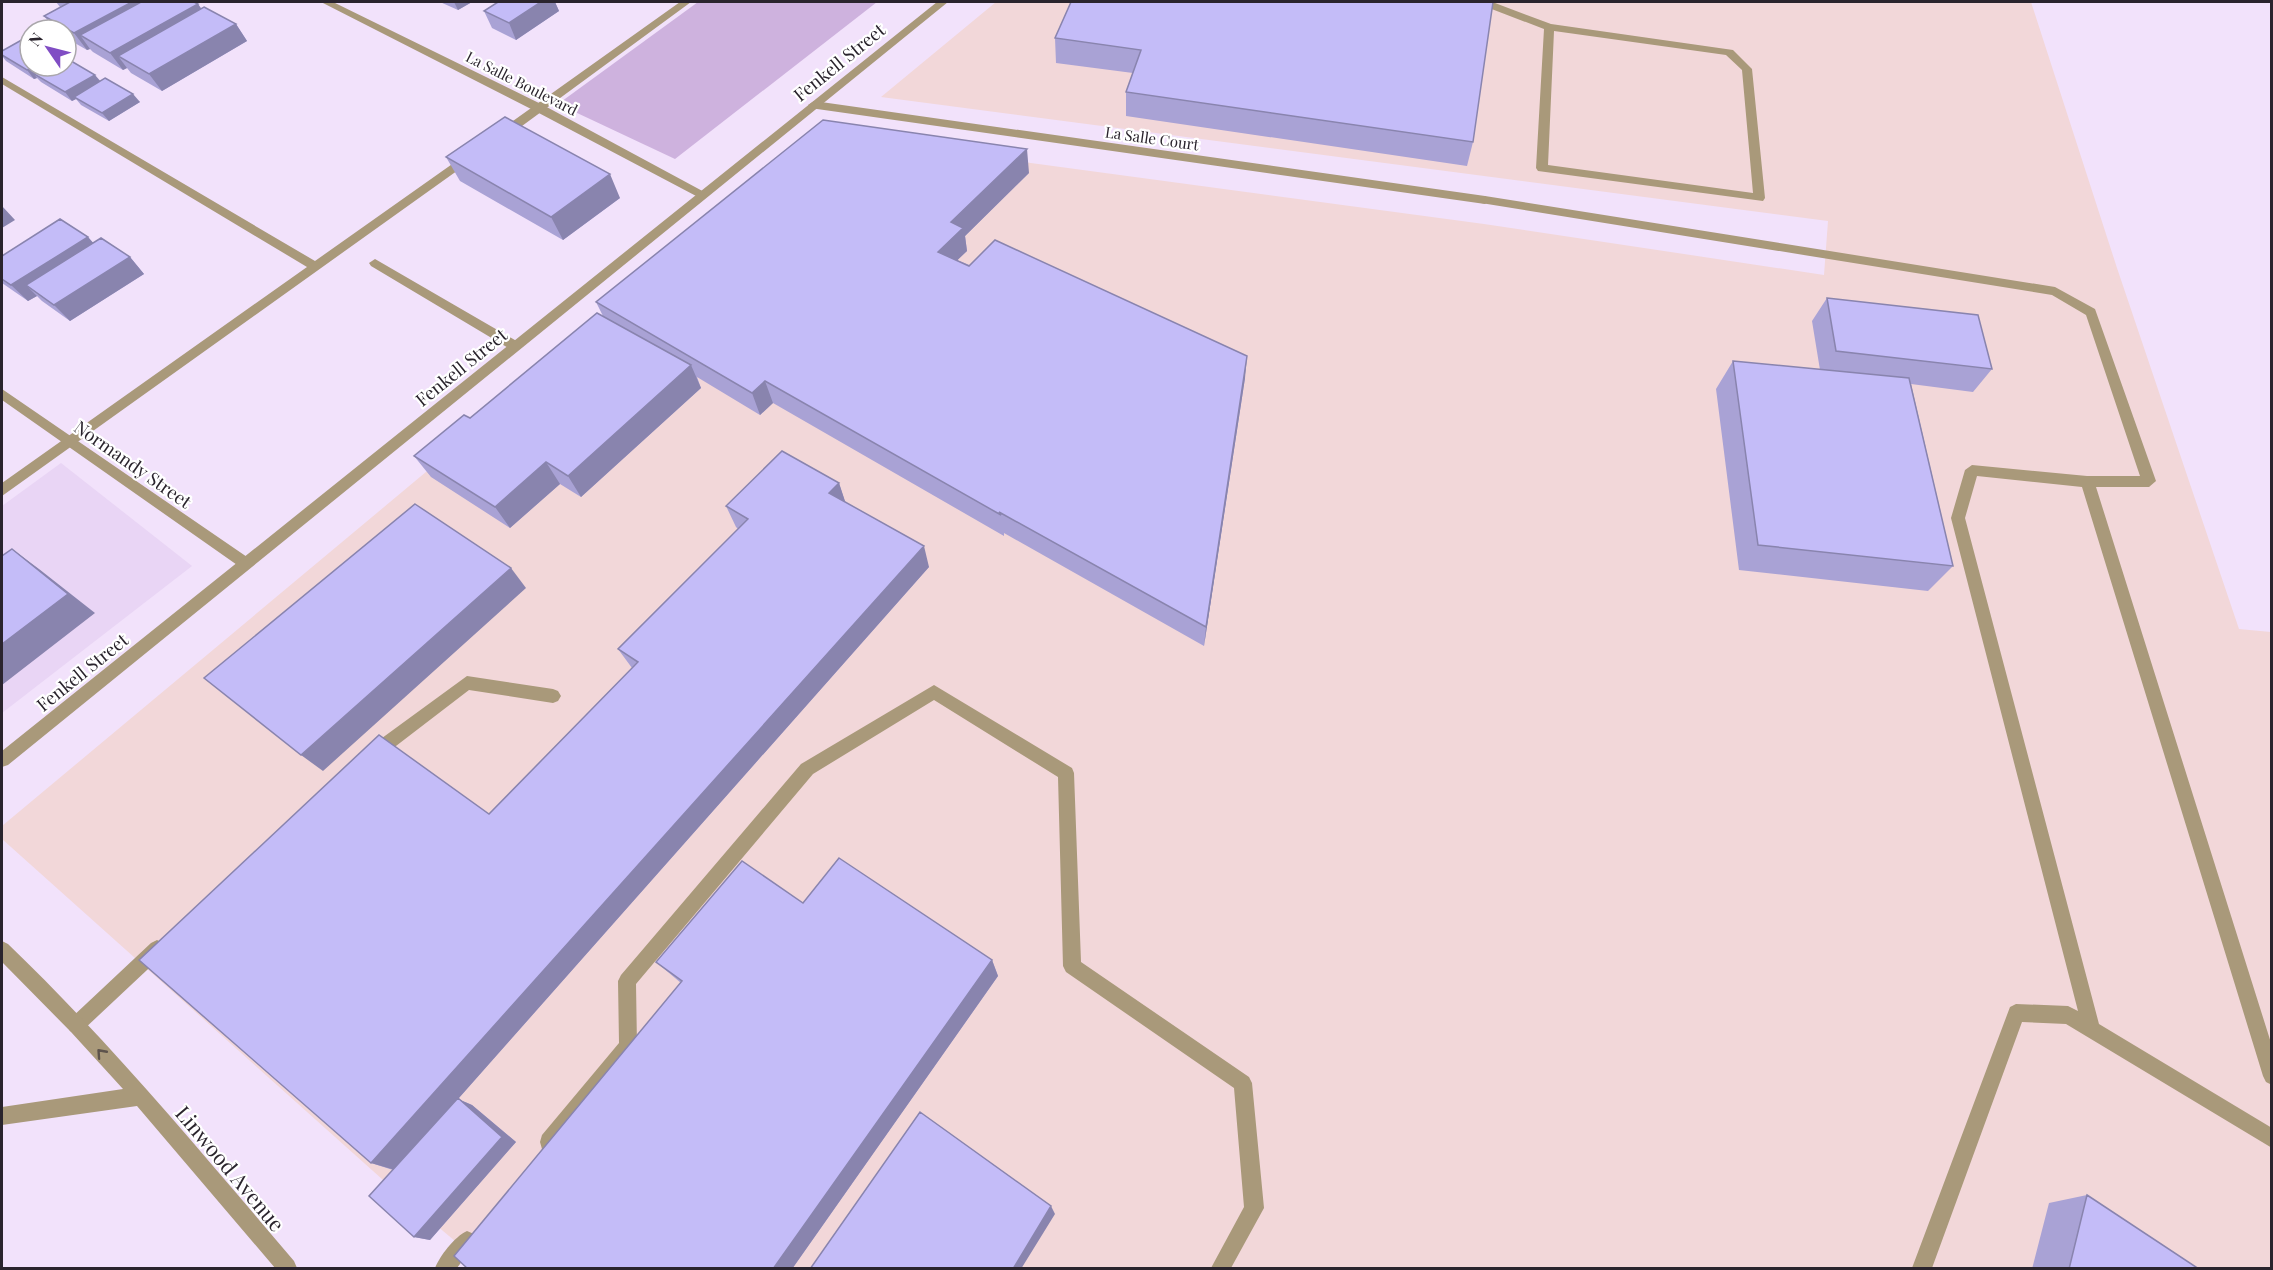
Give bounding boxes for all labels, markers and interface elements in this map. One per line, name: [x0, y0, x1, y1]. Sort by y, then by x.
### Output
street label: Fenkell Street: [788, 17, 890, 106]
north arrow: [18, 18, 78, 78]
text: N: [23, 28, 47, 50]
street label: La Salle Boulevard: [463, 46, 582, 120]
street label: La Salle Court: [1104, 122, 1201, 155]
street label: Fenkell Street: [410, 322, 512, 411]
street label: Normandy Street: [70, 415, 197, 514]
street label: Fenkell Street: [31, 627, 133, 716]
one-way arrow: [97, 1049, 108, 1059]
street label: Linwood Avenue: [170, 1099, 292, 1237]

